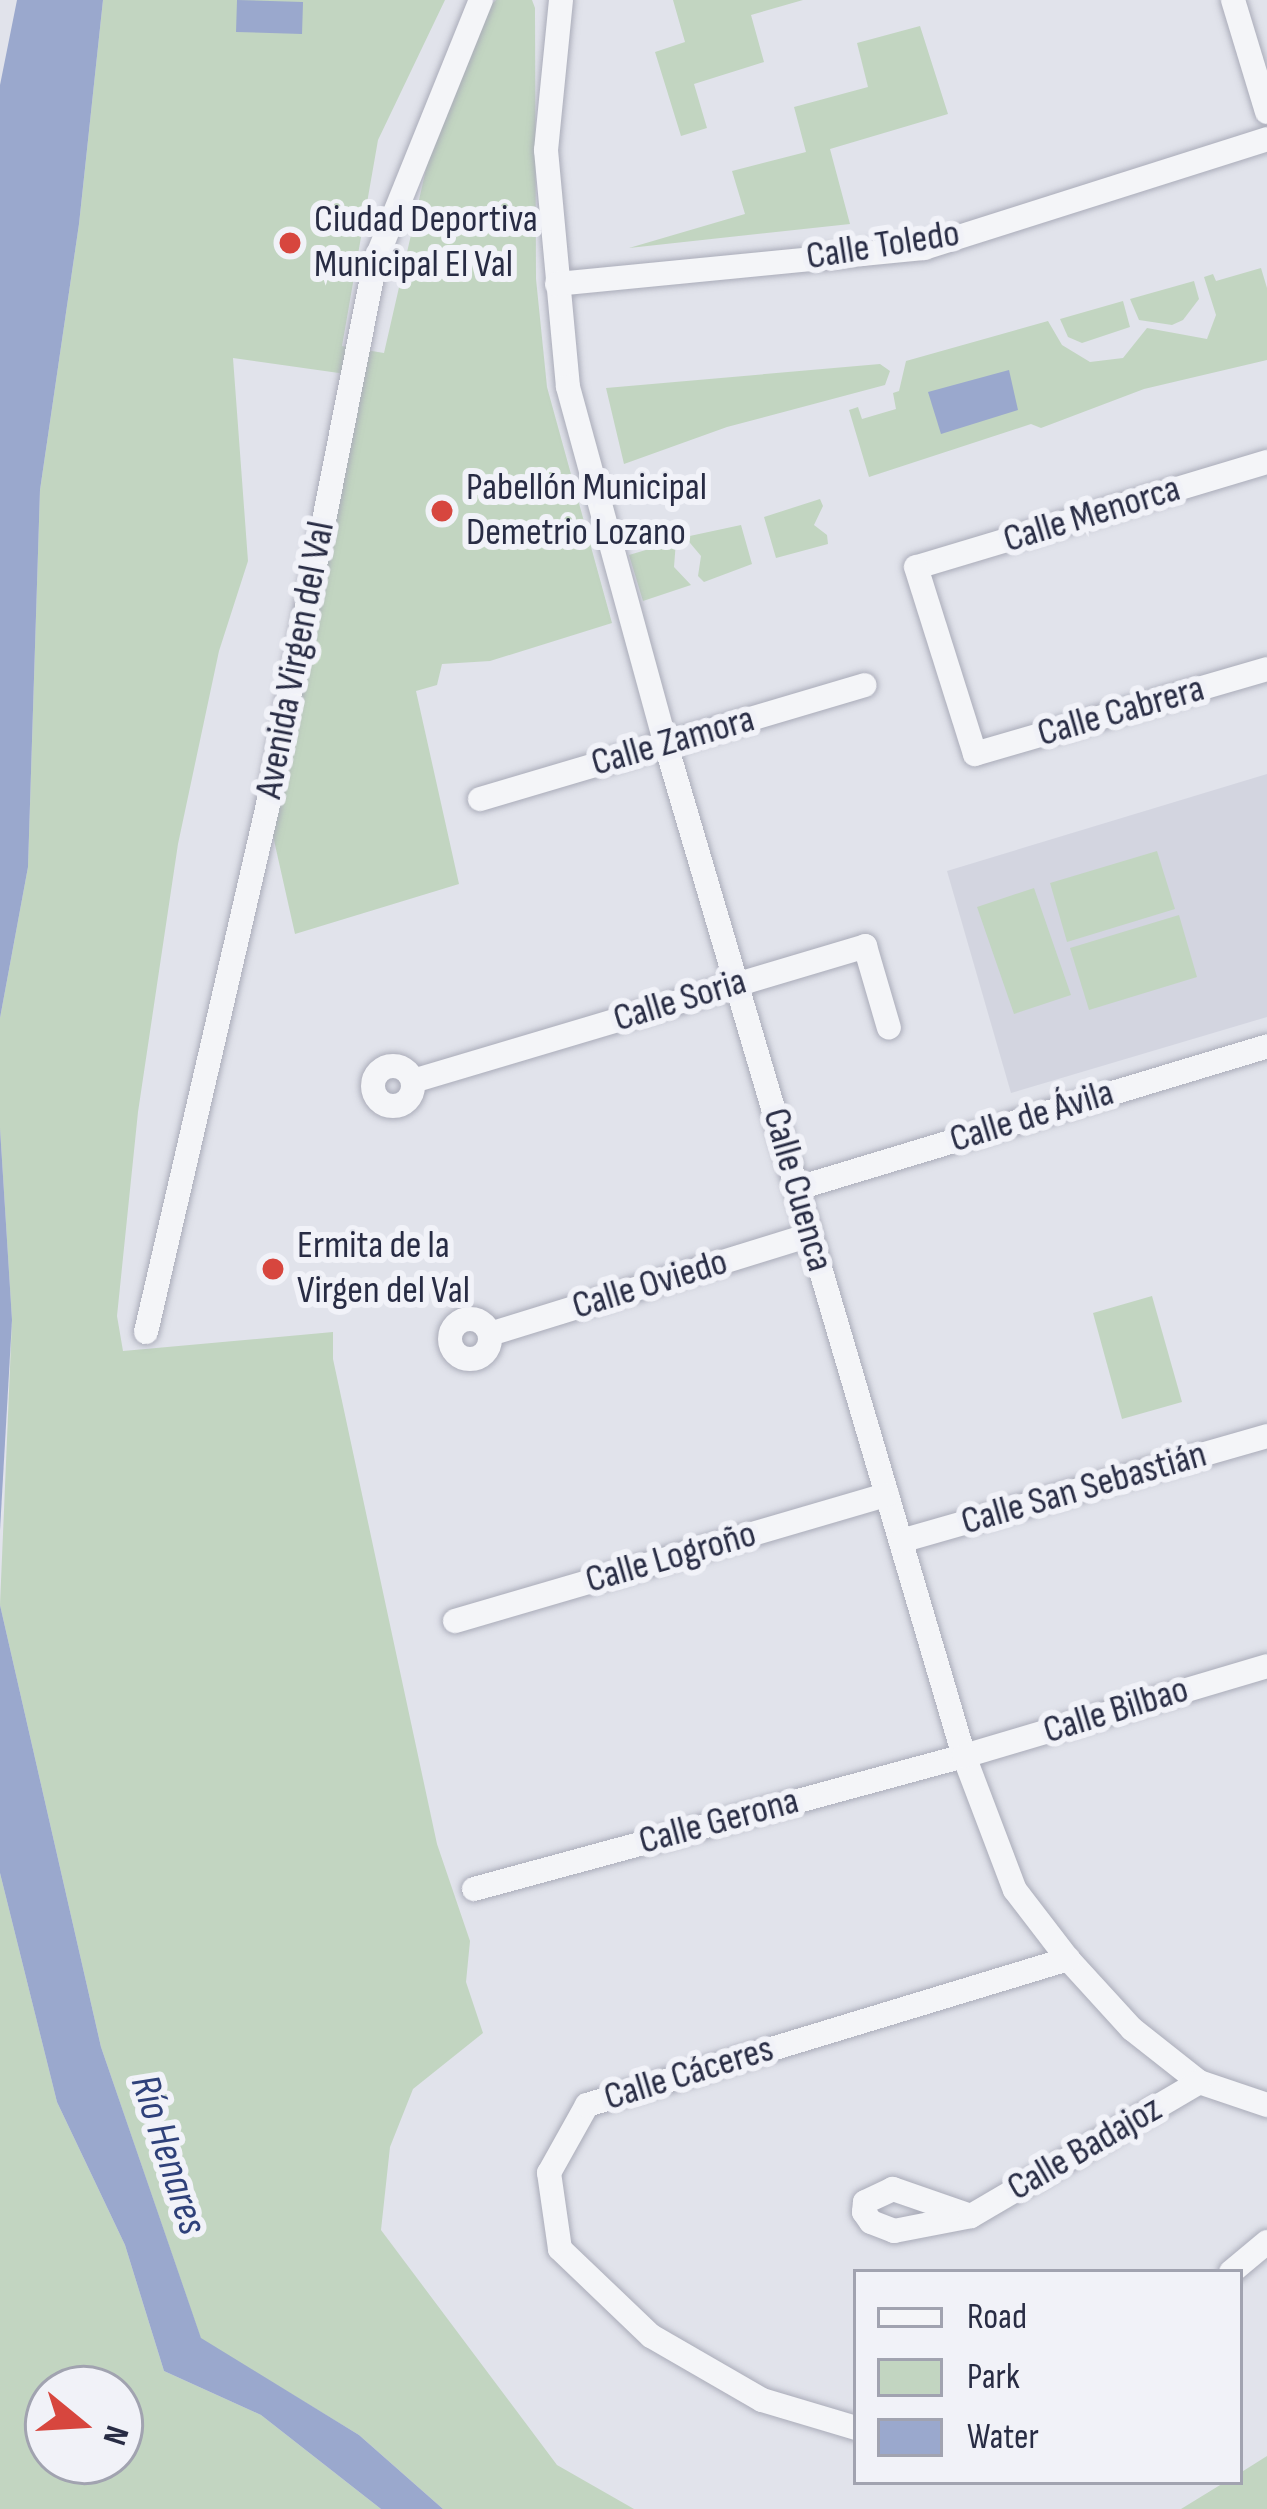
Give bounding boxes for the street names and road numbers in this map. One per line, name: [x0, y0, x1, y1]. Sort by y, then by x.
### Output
street label: Calle Toledo: [803, 211, 963, 281]
street label: Calle Menorca: [998, 466, 1186, 564]
street label: Avenida Virgen del Val: [246, 518, 346, 802]
street label: Calle Cabrera: [1032, 666, 1210, 758]
street label: Calle Zamora: [586, 696, 760, 788]
street label: Calle Soria: [608, 959, 752, 1043]
street label: Calle de Ávila: [945, 1070, 1119, 1164]
street label: Calle Cuenca: [751, 1103, 843, 1277]
street label: Calle Oviedo: [567, 1239, 733, 1331]
street label: Calle San Sebastián: [956, 1432, 1212, 1546]
street label: Calle Logroño: [580, 1511, 762, 1605]
street label: Calle Bilbao: [1038, 1667, 1194, 1755]
street label: Calle Gerona: [634, 1778, 804, 1866]
street label: Calle Cáceres: [599, 2026, 779, 2122]
street label: Calle Badajoz: [1000, 2086, 1170, 2212]

